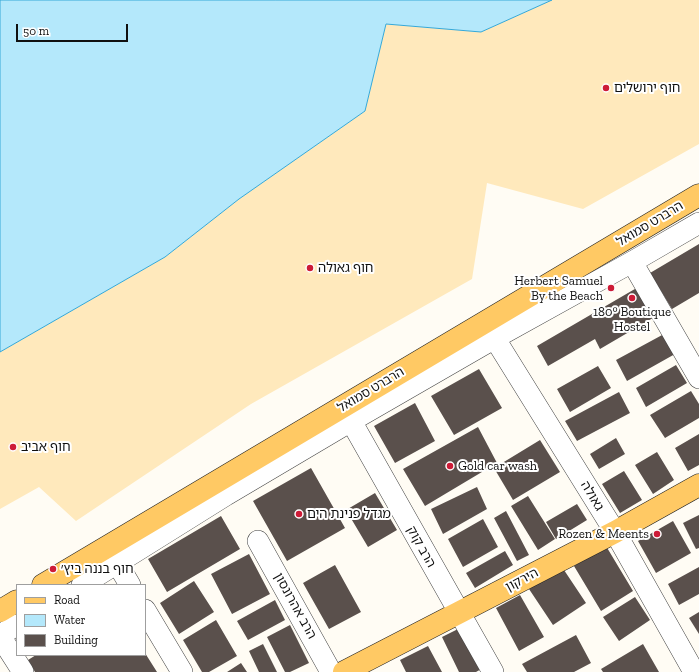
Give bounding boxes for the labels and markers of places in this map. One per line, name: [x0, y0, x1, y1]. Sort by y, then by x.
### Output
place label: חוף ירושלים: [614, 80, 680, 96]
marker: חוף ירושלים: [601, 83, 611, 93]
place label: חוף גאולה: [318, 260, 373, 276]
marker: חוף גאולה: [305, 263, 315, 273]
place label: Herbert Samuel By the Beach: [514, 273, 603, 304]
marker: Herbert Samuel By the Beach: [606, 283, 616, 293]
marker: 180° Boutique Hostel: [627, 293, 637, 303]
place label: 180° Boutique Hostel: [593, 304, 671, 335]
place label: חוף אביב: [21, 439, 71, 455]
marker: חוף אביב: [8, 442, 18, 452]
place label: Gold car wash: [458, 458, 537, 474]
marker: Gold car wash: [445, 461, 455, 471]
place label: מגדל פנינת הים: [307, 506, 391, 522]
marker: מגדל פנינת הים: [294, 509, 304, 519]
place label: Rozen & Meents: [558, 526, 649, 542]
marker: Rozen & Meents: [652, 529, 662, 539]
place label: חוף בננה ביץ׳: [61, 561, 133, 577]
marker: חוף בננה ביץ׳: [48, 564, 58, 574]

